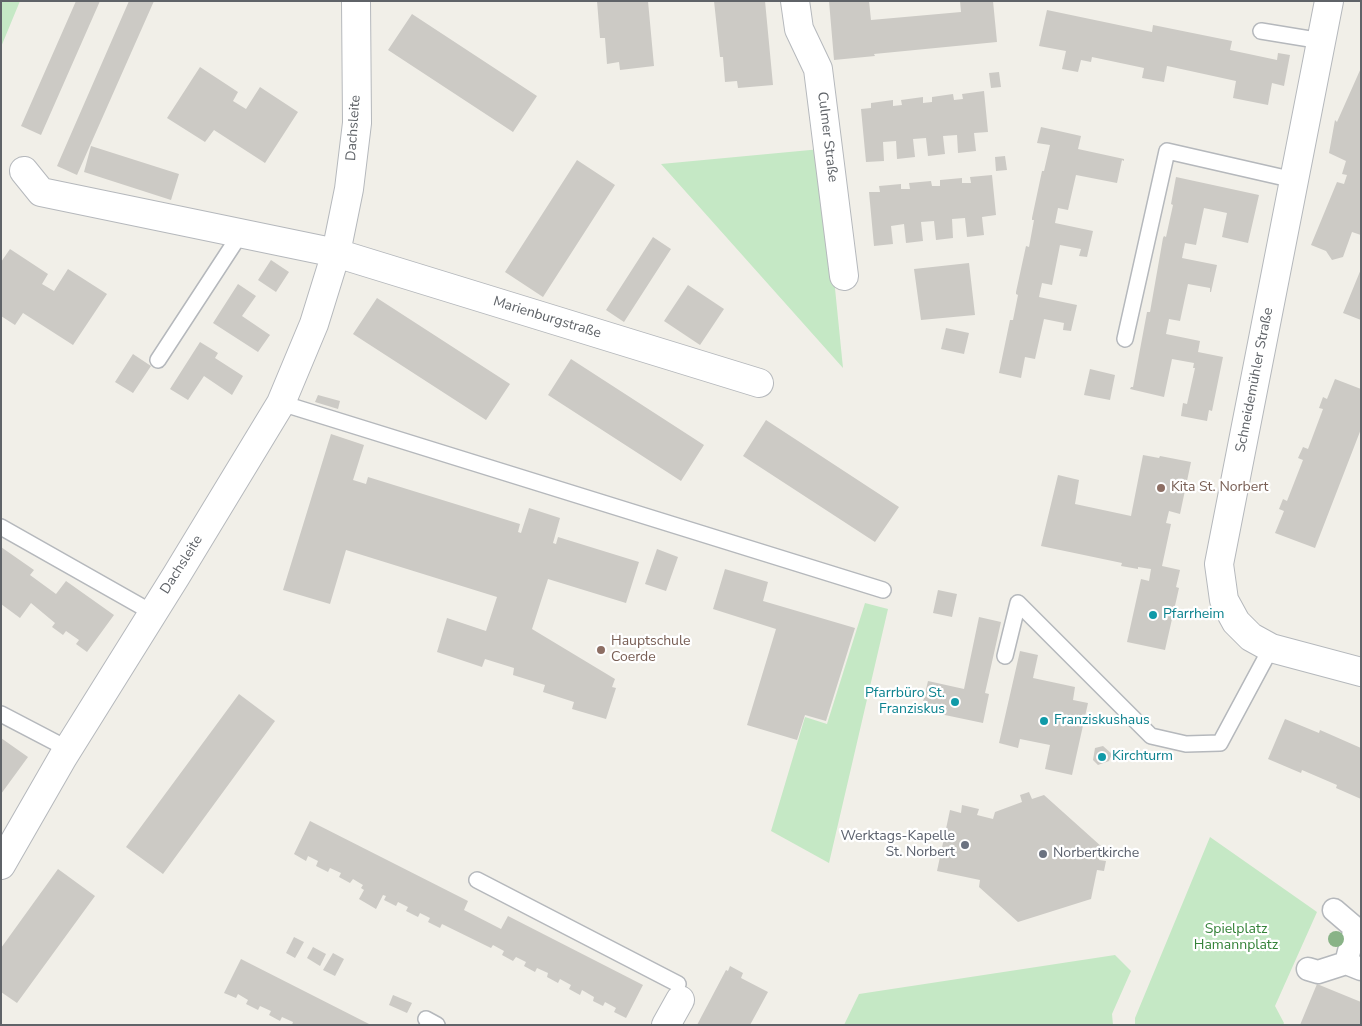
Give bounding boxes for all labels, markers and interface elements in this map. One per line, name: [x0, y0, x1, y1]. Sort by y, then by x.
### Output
street label: Culmer Straße: [813, 91, 841, 183]
street label: Dachsleite: [343, 94, 365, 162]
street label: Marienburgstraße: [491, 294, 603, 342]
street label: Schneidemühler Straße: [1233, 306, 1277, 454]
place label: Kita St. Norbert: [1171, 480, 1268, 496]
marker: Kita St. Norbert: [1155, 482, 1167, 494]
street label: Dachsleite: [157, 533, 207, 597]
place label: Pfarrheim: [1163, 607, 1225, 623]
marker: Pfarrheim: [1147, 609, 1159, 621]
place label: Hauptschule Coerde: [611, 634, 690, 666]
marker: Hauptschule Coerde: [595, 644, 607, 656]
place label: Pfarrbüro St. Franziskus: [865, 686, 945, 719]
marker: Pfarrbüro St. Franziskus: [949, 696, 961, 708]
place label: Franziskushaus: [1054, 713, 1150, 729]
marker: Franziskushaus: [1038, 715, 1050, 727]
place label: Kirchturm: [1112, 749, 1173, 765]
marker: Kirchturm: [1096, 751, 1108, 763]
place label: Werktags-Kapelle St. Norbert: [840, 829, 955, 862]
marker: Werktags-Kapelle St. Norbert: [959, 839, 971, 851]
place label: Norbertkirche: [1053, 846, 1139, 862]
marker: Norbertkirche: [1037, 848, 1049, 860]
park label: Spielplatz Hamannplatz: [1194, 922, 1278, 954]

